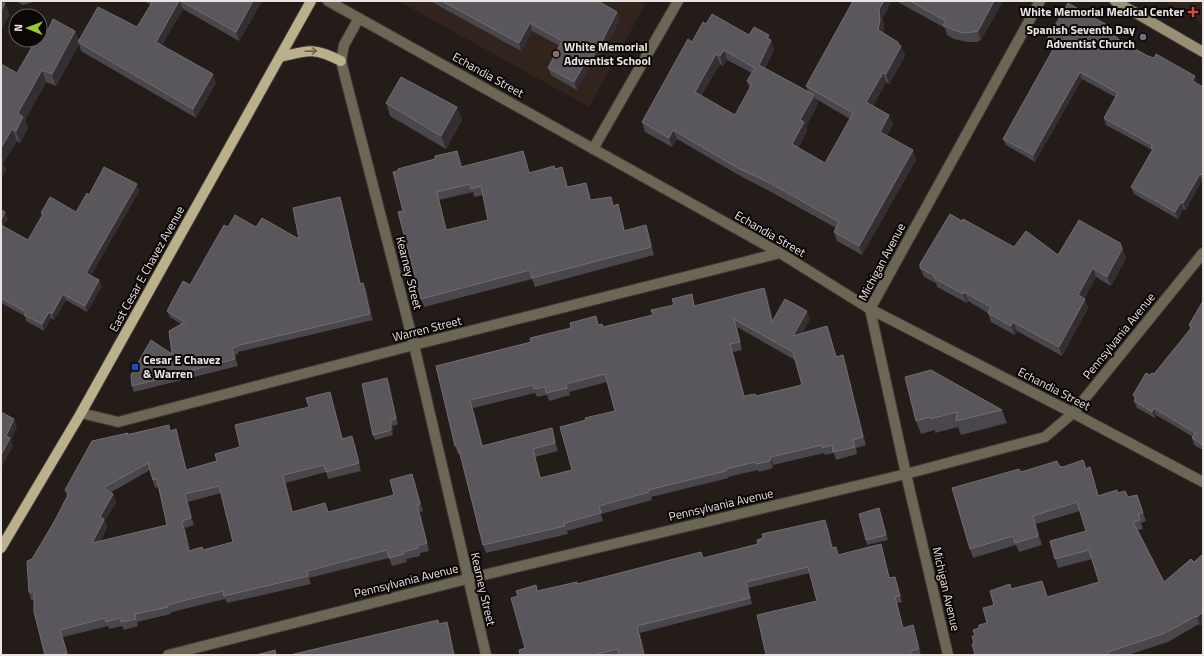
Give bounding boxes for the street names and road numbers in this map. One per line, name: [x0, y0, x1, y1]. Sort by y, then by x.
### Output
street label: Echandia Street: [449, 47, 528, 102]
street label: East Cesar E Chavez Avenue: [104, 202, 189, 335]
street label: Echandia Street: [731, 206, 810, 262]
street label: Michigan Avenue: [853, 219, 910, 304]
street label: Kearney Street: [391, 234, 428, 312]
street label: Pennsylvania Avenue: [1078, 288, 1160, 383]
street label: Warren Street: [390, 311, 464, 346]
street label: Echandia Street: [1015, 362, 1095, 415]
street label: Pennsylvania Avenue: [667, 483, 775, 526]
street label: Michigan Avenue: [928, 545, 965, 633]
street label: Kearney Street: [466, 550, 501, 628]
street label: Pennsylvania Avenue: [352, 558, 460, 603]

